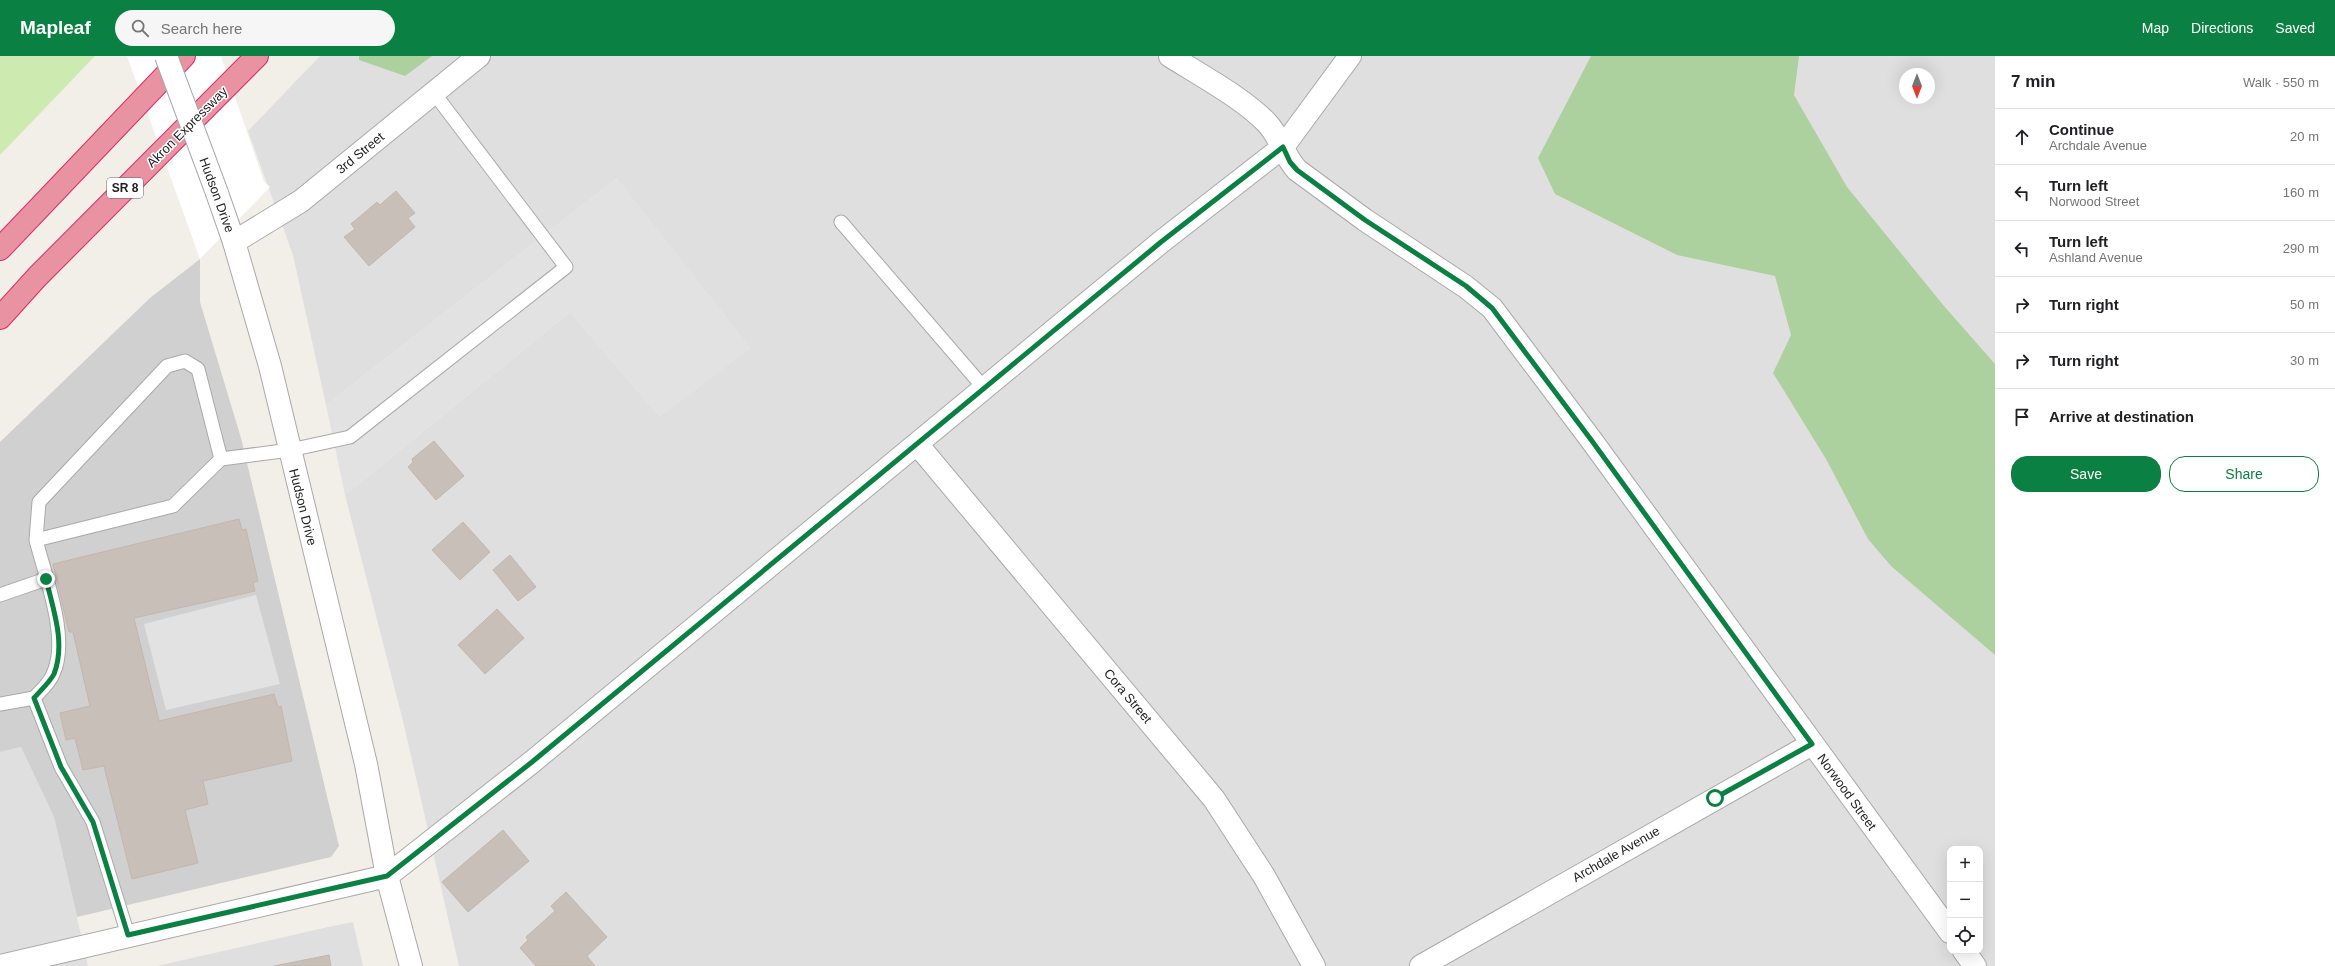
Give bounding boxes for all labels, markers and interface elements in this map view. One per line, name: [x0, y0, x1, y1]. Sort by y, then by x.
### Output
search box: [115, 10, 395, 46]
text: Mapleaf: [20, 17, 91, 38]
icon: search: [129, 17, 151, 39]
text: Search here: [161, 20, 242, 37]
text: Map: [2142, 20, 2169, 36]
text: Directions: [2191, 20, 2253, 36]
text: Saved: [2275, 20, 2315, 36]
north arrow: [1899, 68, 1935, 104]
text: 7 min: [2011, 72, 2055, 91]
text: Walk · 550 m: [2243, 75, 2319, 90]
street label: Akron Expressway: [144, 83, 231, 170]
text: Continue: [2049, 121, 2114, 138]
icon: ahead: [2011, 126, 2033, 148]
street label: 3rd Street: [333, 129, 387, 177]
text: 20 m: [2290, 129, 2319, 144]
text: Archdale Avenue: [2049, 138, 2147, 153]
street label: Hudson Drive: [196, 155, 238, 235]
text: Turn left: [2049, 177, 2108, 194]
road number: SR 8: [107, 178, 143, 198]
icon: left: [2011, 182, 2033, 204]
text: 160 m: [2283, 185, 2319, 200]
text: Norwood Street: [2049, 194, 2139, 209]
text: Turn left: [2049, 233, 2108, 250]
icon: left: [2011, 238, 2033, 260]
text: 290 m: [2283, 241, 2319, 256]
text: Ashland Avenue: [2049, 250, 2143, 265]
icon: right: [2011, 294, 2033, 316]
text: Turn right: [2049, 296, 2119, 313]
text: 50 m: [2290, 297, 2319, 312]
icon: right: [2011, 350, 2033, 372]
text: Turn right: [2049, 352, 2119, 369]
text: 30 m: [2290, 353, 2319, 368]
icon: arrive: [2011, 406, 2033, 428]
text: Arrive at destination: [2049, 408, 2194, 425]
button: Save: [2011, 456, 2161, 492]
button: Share: [2169, 456, 2319, 492]
street label: Hudson Drive: [286, 467, 320, 547]
route end: [37, 570, 55, 588]
street label: Cora Street: [1101, 666, 1155, 727]
street label: Norwood Street: [1814, 751, 1880, 833]
route start: [1706, 789, 1724, 807]
street label: Archdale Avenue: [1570, 823, 1662, 885]
map controls: [1947, 846, 1983, 954]
button: +: [1947, 846, 1983, 882]
button: −: [1947, 882, 1983, 918]
button: locate: [1947, 918, 1983, 954]

